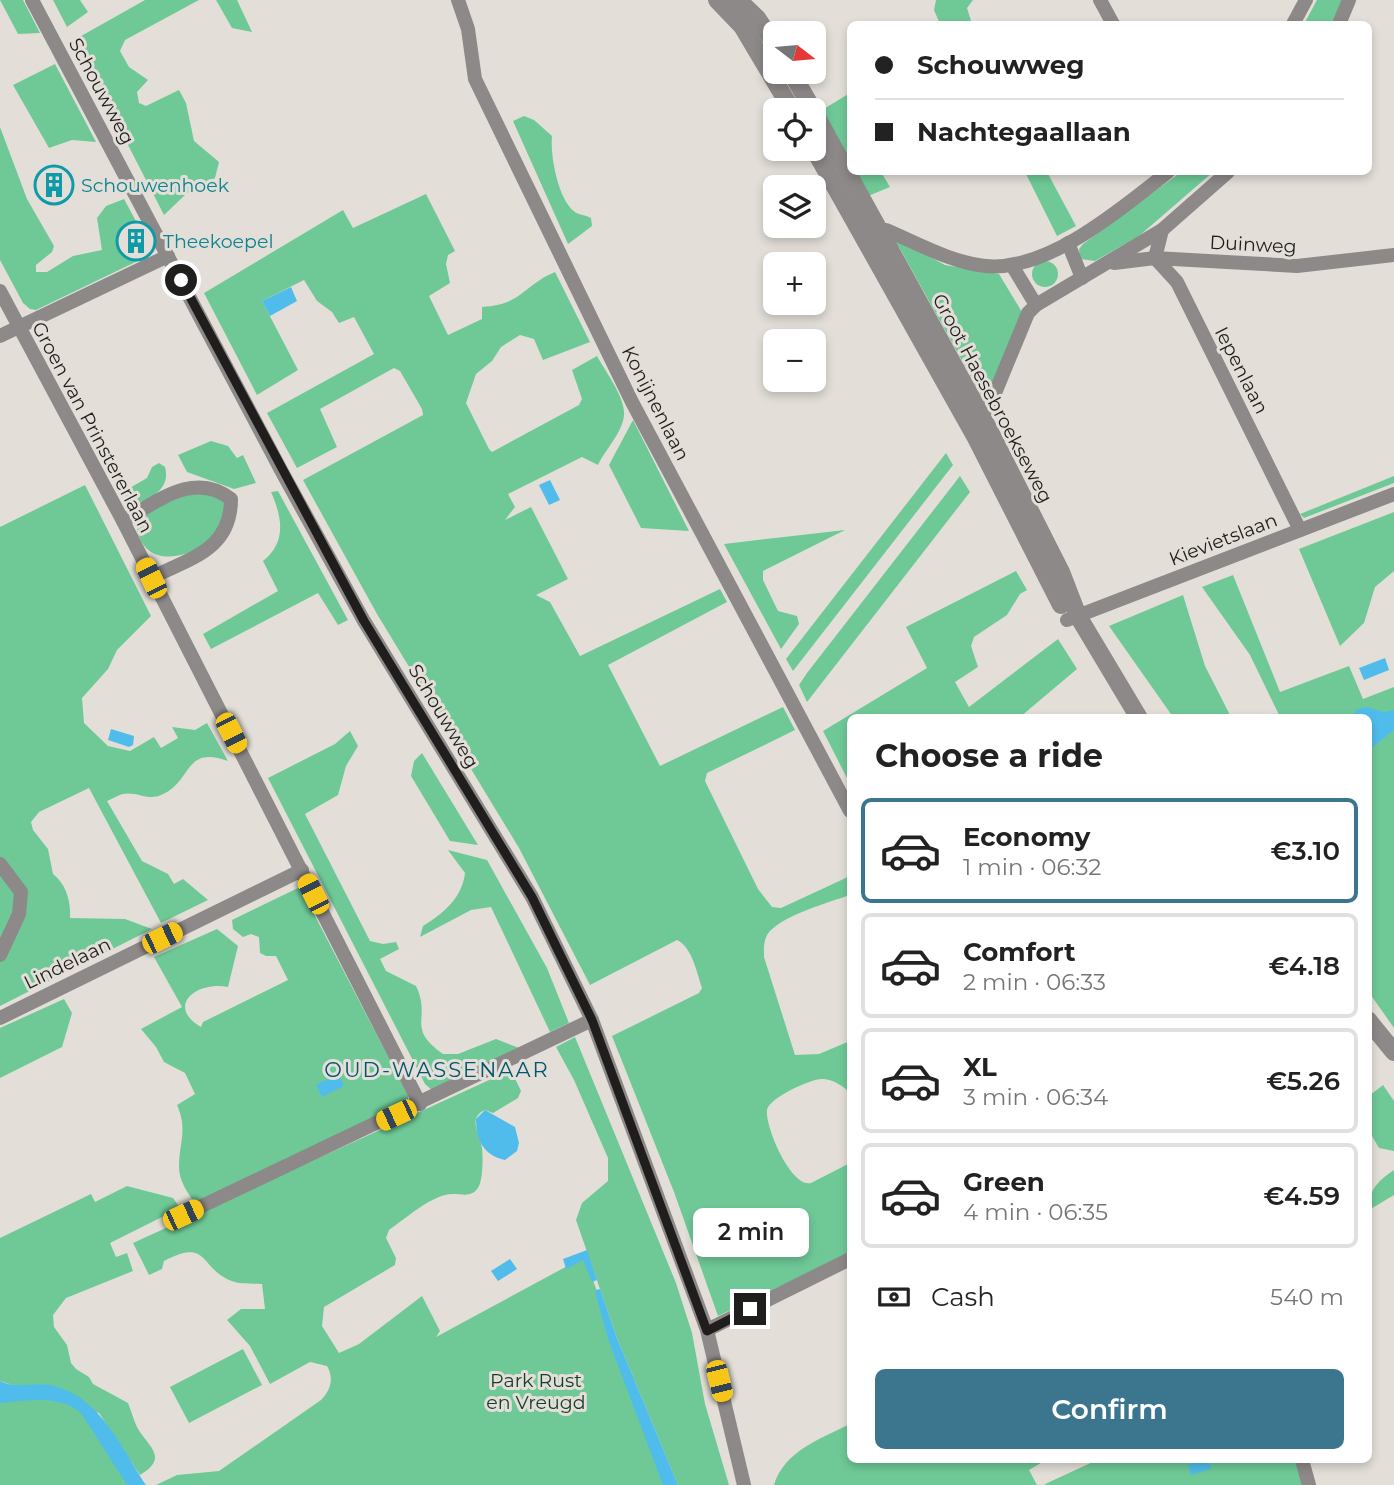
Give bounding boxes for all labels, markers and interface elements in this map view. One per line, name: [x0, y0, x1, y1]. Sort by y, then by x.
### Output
north arrow: [763, 21, 826, 84]
map controls: [763, 21, 826, 392]
street label: Schouwweg: [64, 34, 139, 148]
text: Schouwweg: [917, 49, 1084, 81]
button: locate: [763, 98, 826, 161]
text: Nachtegaallaan: [917, 116, 1131, 148]
building icon: Schouwenhoek: [33, 164, 75, 206]
place label: Schouwenhoek: [81, 174, 230, 197]
button: layers: [763, 175, 826, 238]
building icon: Theekoepel: [115, 220, 157, 262]
place label: Theekoepel: [163, 230, 274, 253]
street label: Duinweg: [1209, 231, 1297, 258]
button: +: [763, 252, 826, 315]
route start: [165, 264, 197, 296]
street label: Groot Haesebroekseweg: [928, 290, 1058, 507]
street label: Groen van Prinstererlaan: [27, 318, 158, 537]
street label: Iepenlaan: [1210, 323, 1273, 418]
button: −: [763, 329, 826, 392]
street label: Konijnenlaan: [617, 342, 694, 464]
street label: Kievietslaan: [1166, 508, 1281, 571]
car: [133, 555, 170, 601]
street label: Schouwweg: [404, 660, 484, 772]
car: [213, 710, 250, 756]
text: Choose a ride: [875, 736, 1103, 775]
icon: car: [879, 819, 942, 882]
text: Economy: [963, 821, 1090, 853]
text: €3.10: [1271, 835, 1340, 867]
text: 1 min · 06:32: [963, 853, 1101, 881]
car: [295, 871, 332, 917]
car: [139, 919, 186, 957]
street label: Lindelaan: [20, 933, 114, 994]
icon: car: [879, 934, 942, 997]
text: Comfort: [963, 936, 1075, 968]
text: €4.18: [1269, 950, 1340, 982]
text: 2 min · 06:33: [963, 968, 1106, 996]
icon: car: [879, 1049, 942, 1112]
text: XL: [963, 1051, 997, 1083]
district label: OUD-WASSENAAR: [324, 1057, 550, 1082]
text: €5.26: [1266, 1065, 1340, 1097]
text: 3 min · 06:34: [963, 1083, 1108, 1111]
car: [373, 1097, 420, 1133]
icon: car: [879, 1164, 942, 1227]
text: Green: [963, 1166, 1045, 1198]
text: €4.59: [1264, 1180, 1340, 1212]
car: [160, 1197, 207, 1233]
text: 4 min · 06:35: [963, 1198, 1108, 1226]
callout: 2 min: [692, 1208, 808, 1256]
text: 2 min: [718, 1218, 784, 1246]
icon: cash: [875, 1278, 913, 1316]
text: Cash: [931, 1281, 995, 1313]
text: 540 m: [1270, 1283, 1344, 1311]
route end: [734, 1293, 766, 1325]
car: [704, 1358, 735, 1404]
park label: Park Rust en Vreugd: [486, 1369, 586, 1414]
button: Confirm: [875, 1369, 1344, 1449]

